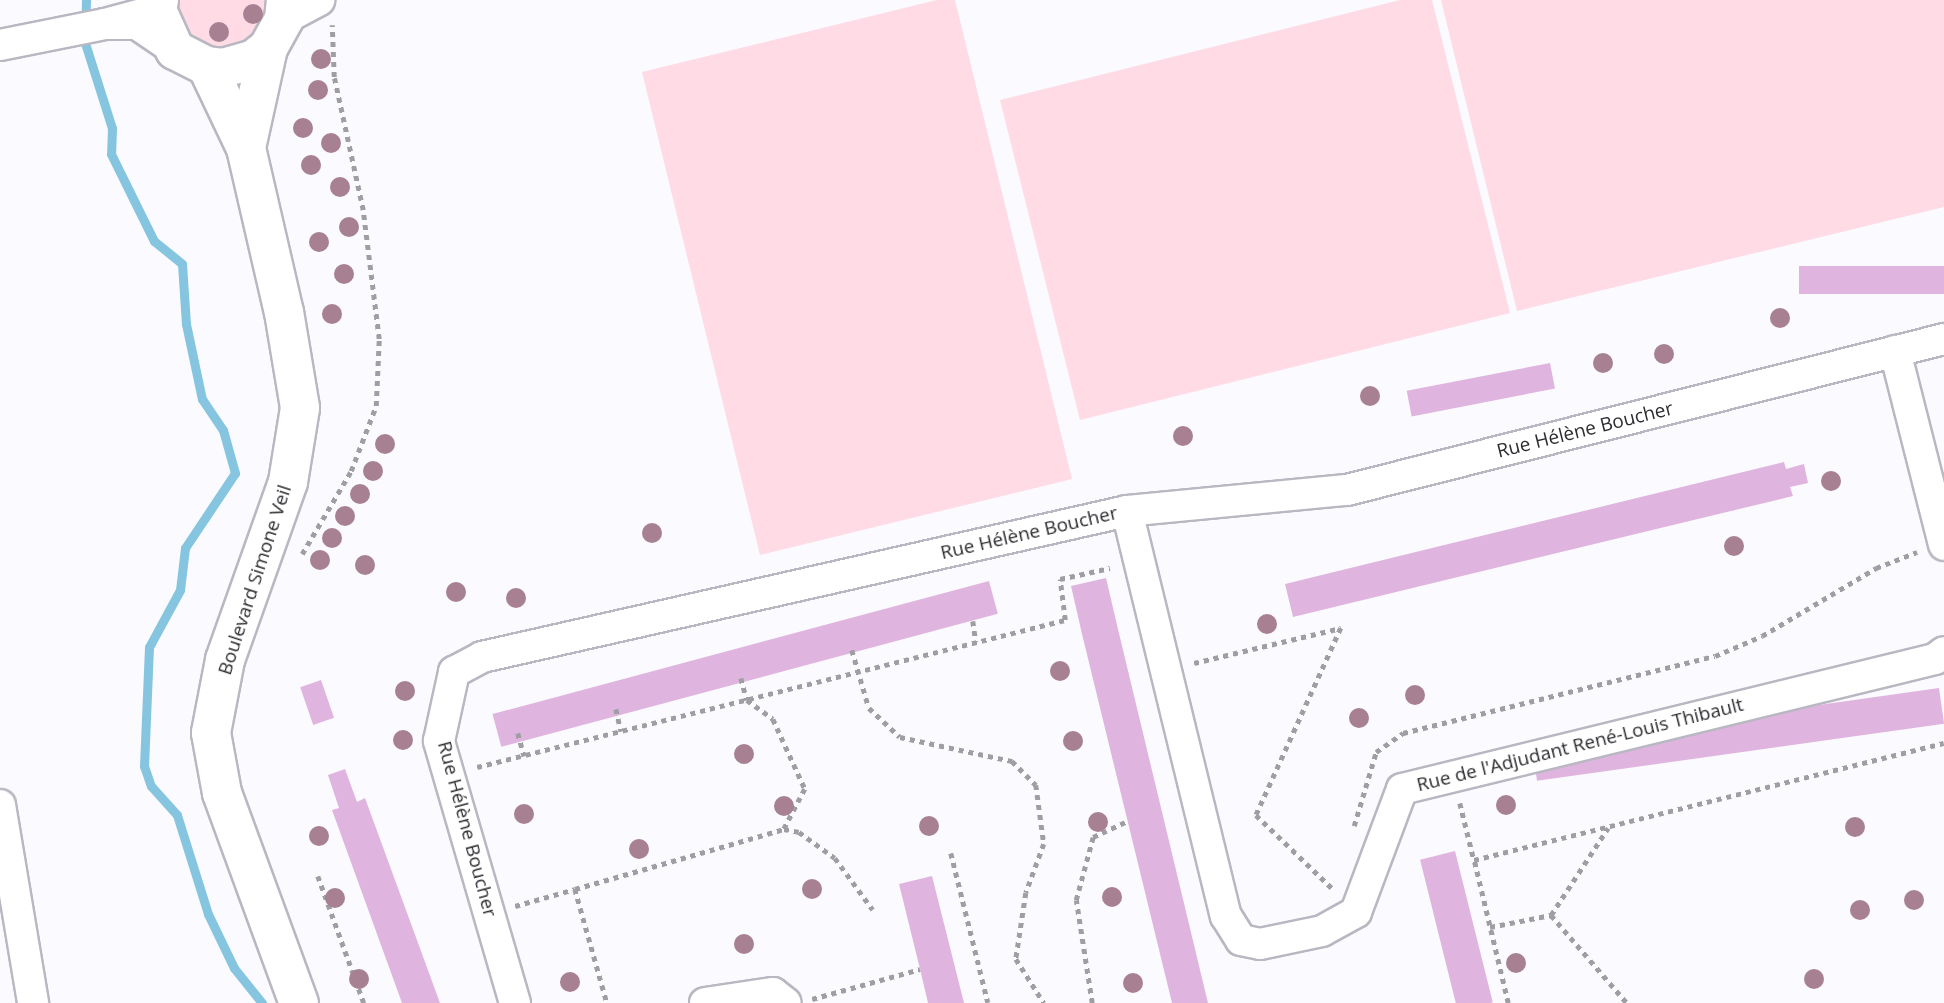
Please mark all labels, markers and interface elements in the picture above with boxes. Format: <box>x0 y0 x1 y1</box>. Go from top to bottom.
street label: Rue Hélène Boucher <box>1494 397 1676 463</box>
street label: Boulevard Simone Veil <box>214 482 296 678</box>
street label: Rue Hélène Boucher <box>938 502 1120 564</box>
street label: Rue de l'Adjudant René-Louis Thibault <box>1414 693 1746 797</box>
street label: Rue Hélène Boucher <box>433 739 501 919</box>

